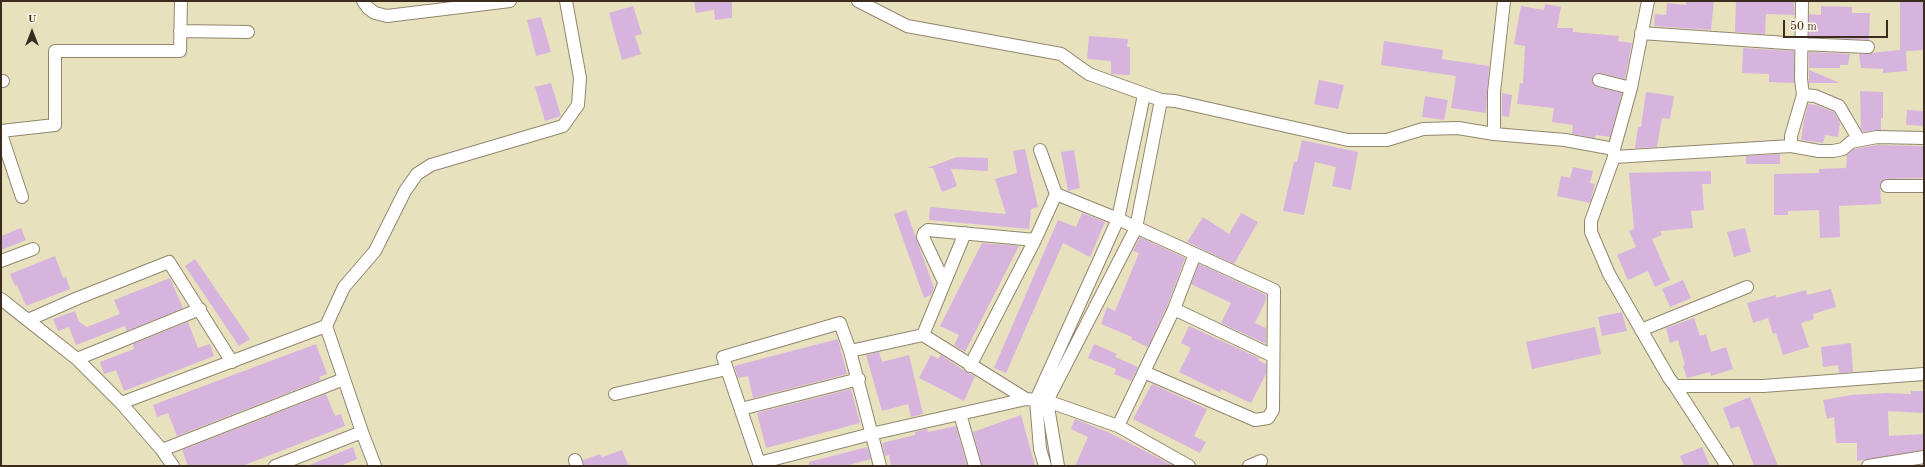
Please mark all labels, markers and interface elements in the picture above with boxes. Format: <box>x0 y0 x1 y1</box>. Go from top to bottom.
north arrow <box>12 12 52 52</box>
scale bar <box>1785 12 1890 38</box>
text: U <box>28 14 36 25</box>
text: 50 m <box>1790 21 1817 33</box>

